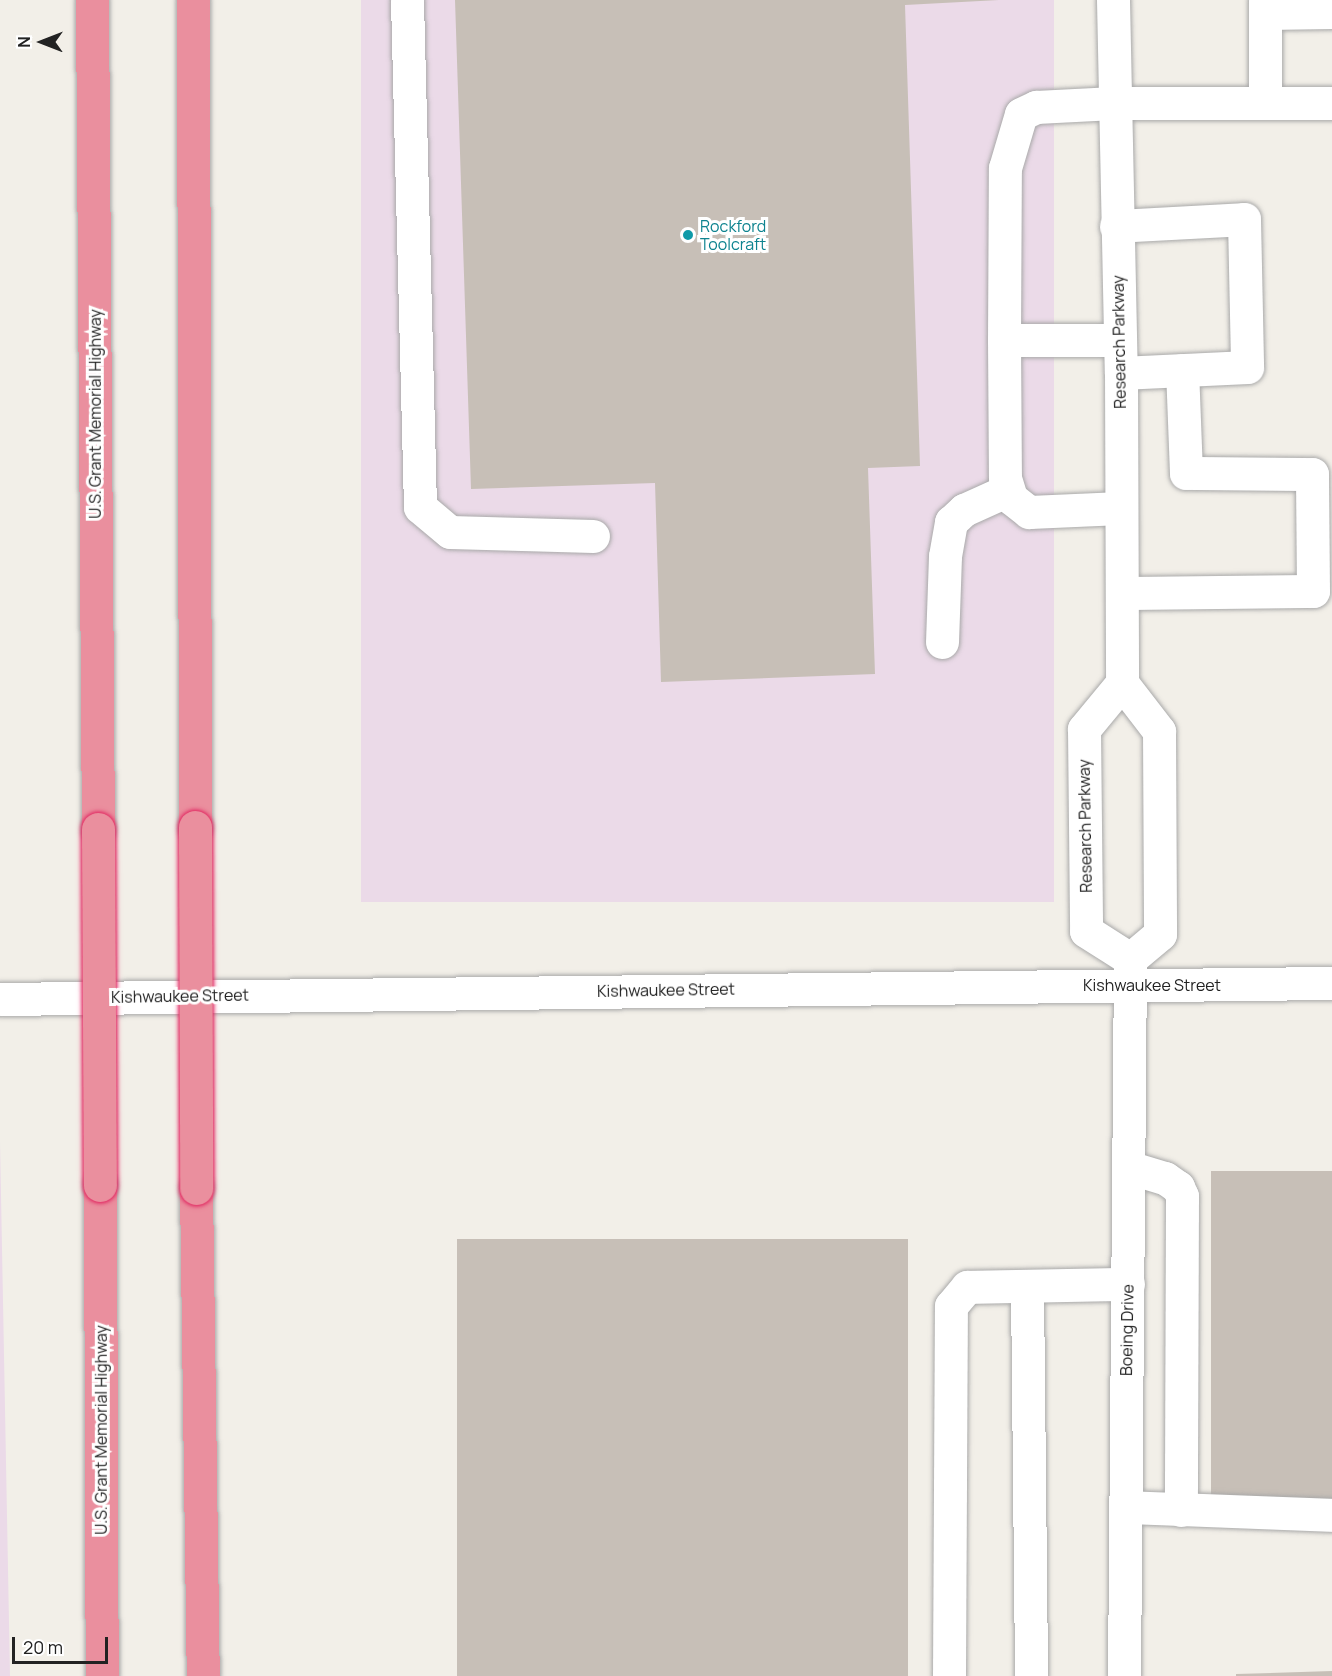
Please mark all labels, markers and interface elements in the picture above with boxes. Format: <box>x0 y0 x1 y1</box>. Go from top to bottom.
north arrow <box>12 12 72 72</box>
text: N <box>13 36 35 48</box>
place label: Rockford Toolcraft <box>700 216 766 254</box>
marker: Rockford Toolcraft <box>681 228 695 242</box>
street label: Research Parkway <box>1108 275 1130 409</box>
street label: U.S. Grant Memorial Highway <box>85 309 105 519</box>
street label: Research Parkway <box>1074 759 1096 893</box>
street label: Kishwaukee Street <box>1083 975 1221 995</box>
street label: Kishwaukee Street <box>597 979 735 1001</box>
street label: Kishwaukee Street <box>111 985 249 1007</box>
street label: Boeing Drive <box>1117 1284 1137 1376</box>
street label: U.S. Grant Memorial Highway <box>91 1325 111 1535</box>
scale bar <box>15 1625 111 1663</box>
text: 20 m <box>23 1635 63 1659</box>

